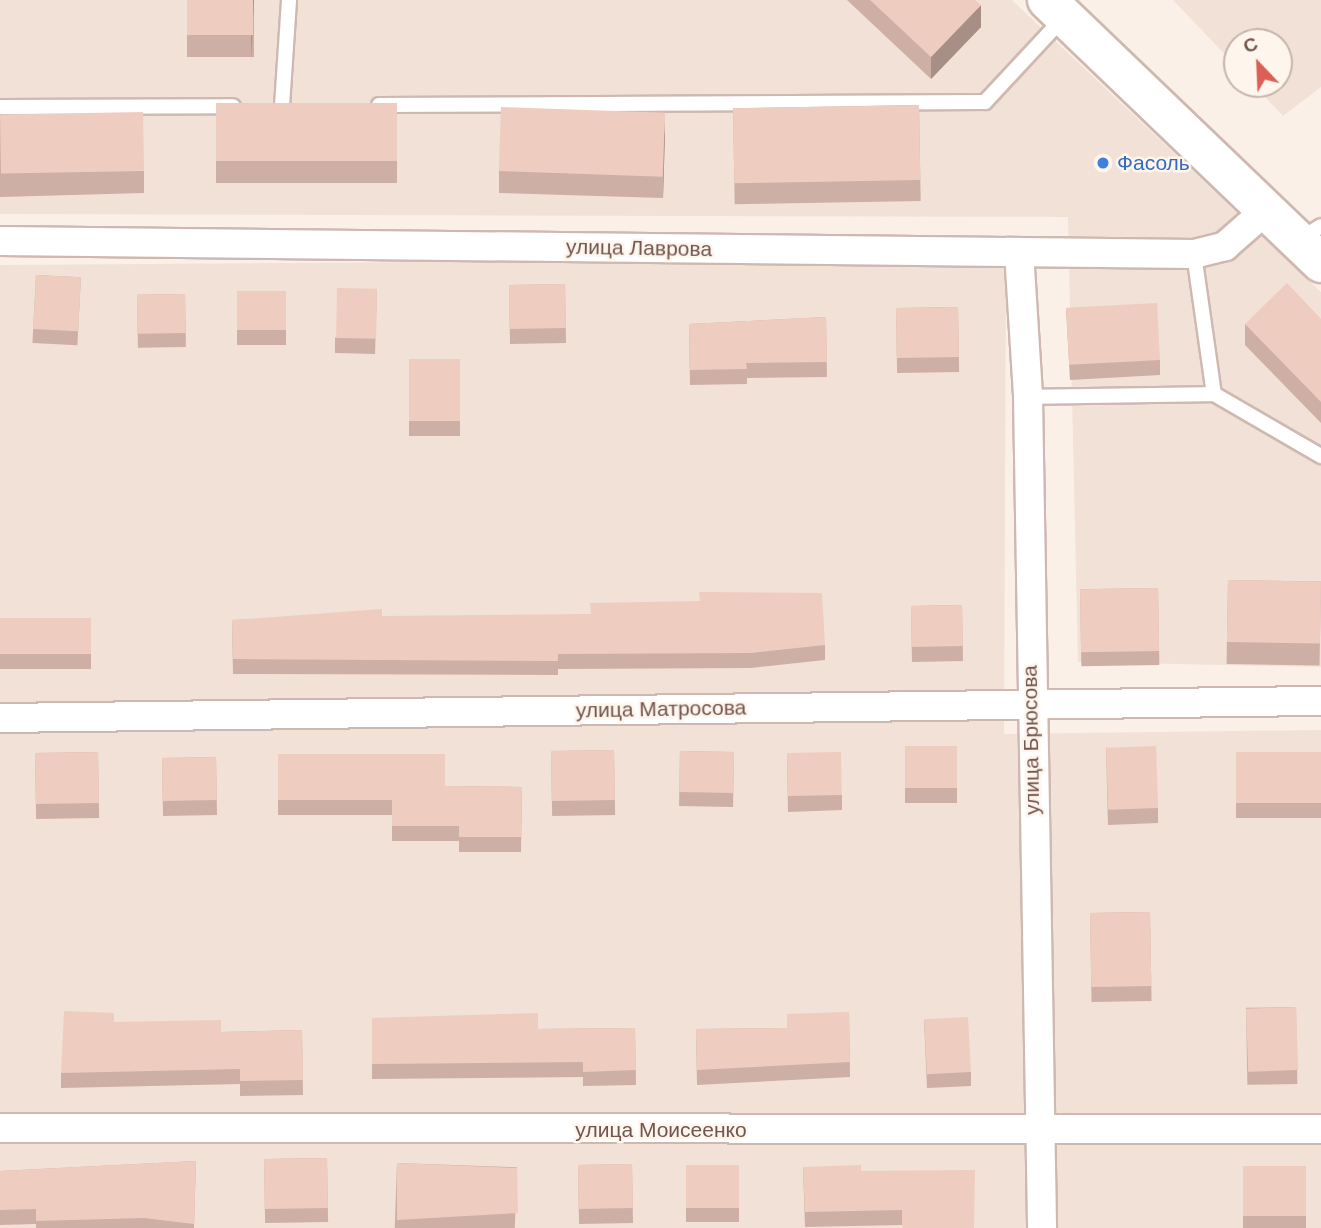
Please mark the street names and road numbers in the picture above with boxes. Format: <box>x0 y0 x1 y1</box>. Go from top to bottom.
street label: улица Лаврова <box>566 234 712 262</box>
street label: улица Брюсова <box>1017 665 1045 815</box>
street label: улица Матросова <box>576 695 746 723</box>
street label: улица Моисеенко <box>575 1117 747 1143</box>

